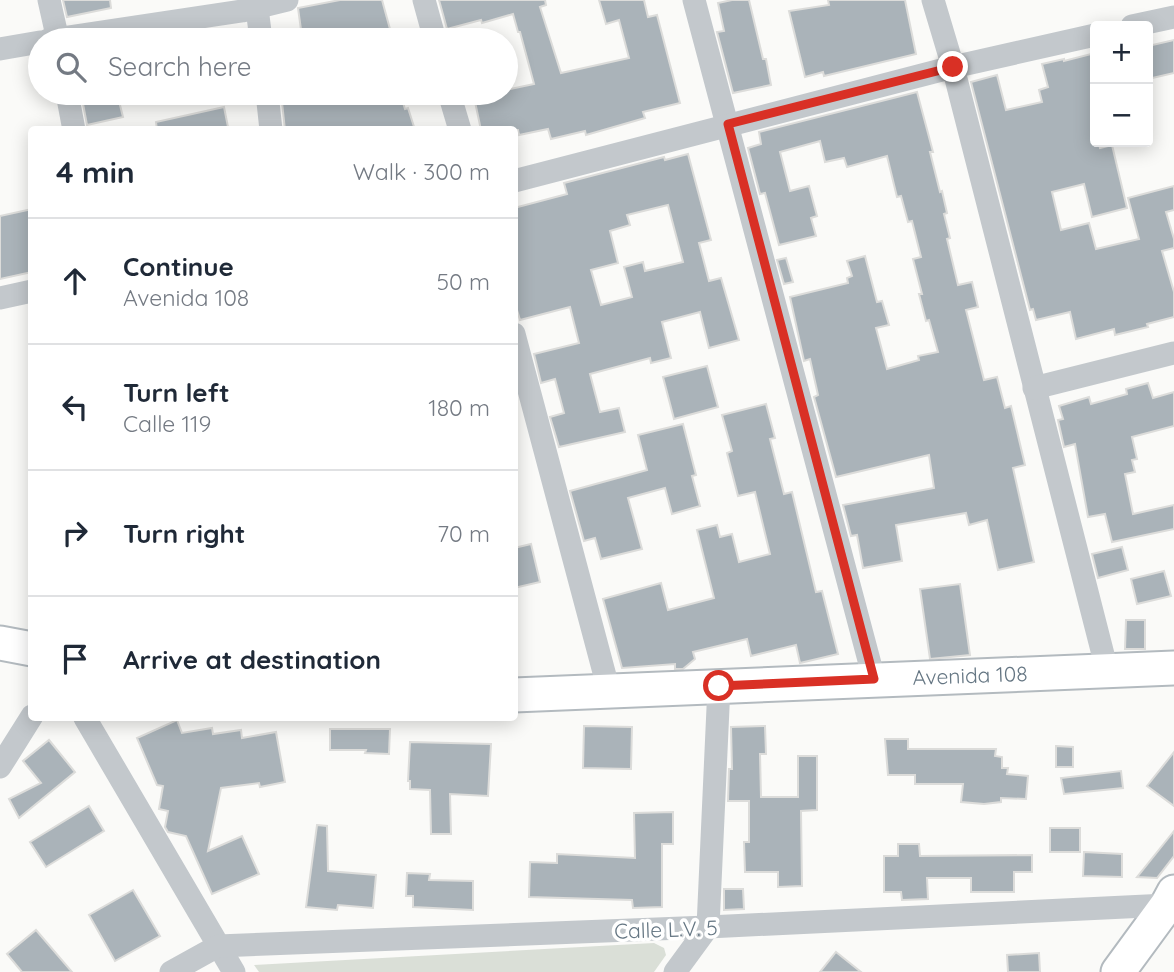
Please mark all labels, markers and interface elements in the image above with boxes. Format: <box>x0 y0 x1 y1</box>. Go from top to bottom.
map controls <box>1090 21 1153 147</box>
button: + <box>1090 21 1153 84</box>
search box <box>28 28 518 105</box>
icon: search <box>52 48 90 86</box>
text: Search here <box>108 50 252 83</box>
route end <box>937 51 968 82</box>
button: − <box>1090 84 1153 147</box>
text: 4 min <box>56 153 135 191</box>
text: Walk · 300 m <box>353 157 490 186</box>
text: Continue <box>123 250 234 283</box>
icon: ahead <box>56 262 94 300</box>
text: 50 m <box>437 267 490 296</box>
text: Avenida 108 <box>123 283 249 312</box>
text: Turn left <box>123 376 230 409</box>
icon: left <box>56 388 94 426</box>
text: 180 m <box>428 393 490 422</box>
text: Calle 119 <box>123 409 211 438</box>
icon: right <box>56 514 94 552</box>
text: Turn right <box>123 517 245 550</box>
text: 70 m <box>437 519 490 548</box>
icon: arrive <box>56 640 94 678</box>
text: Arrive at destination <box>123 643 381 676</box>
street label: Avenida 108 <box>912 660 1028 690</box>
route start <box>703 670 734 701</box>
street label: Calle L.V. 5 <box>614 914 718 944</box>

